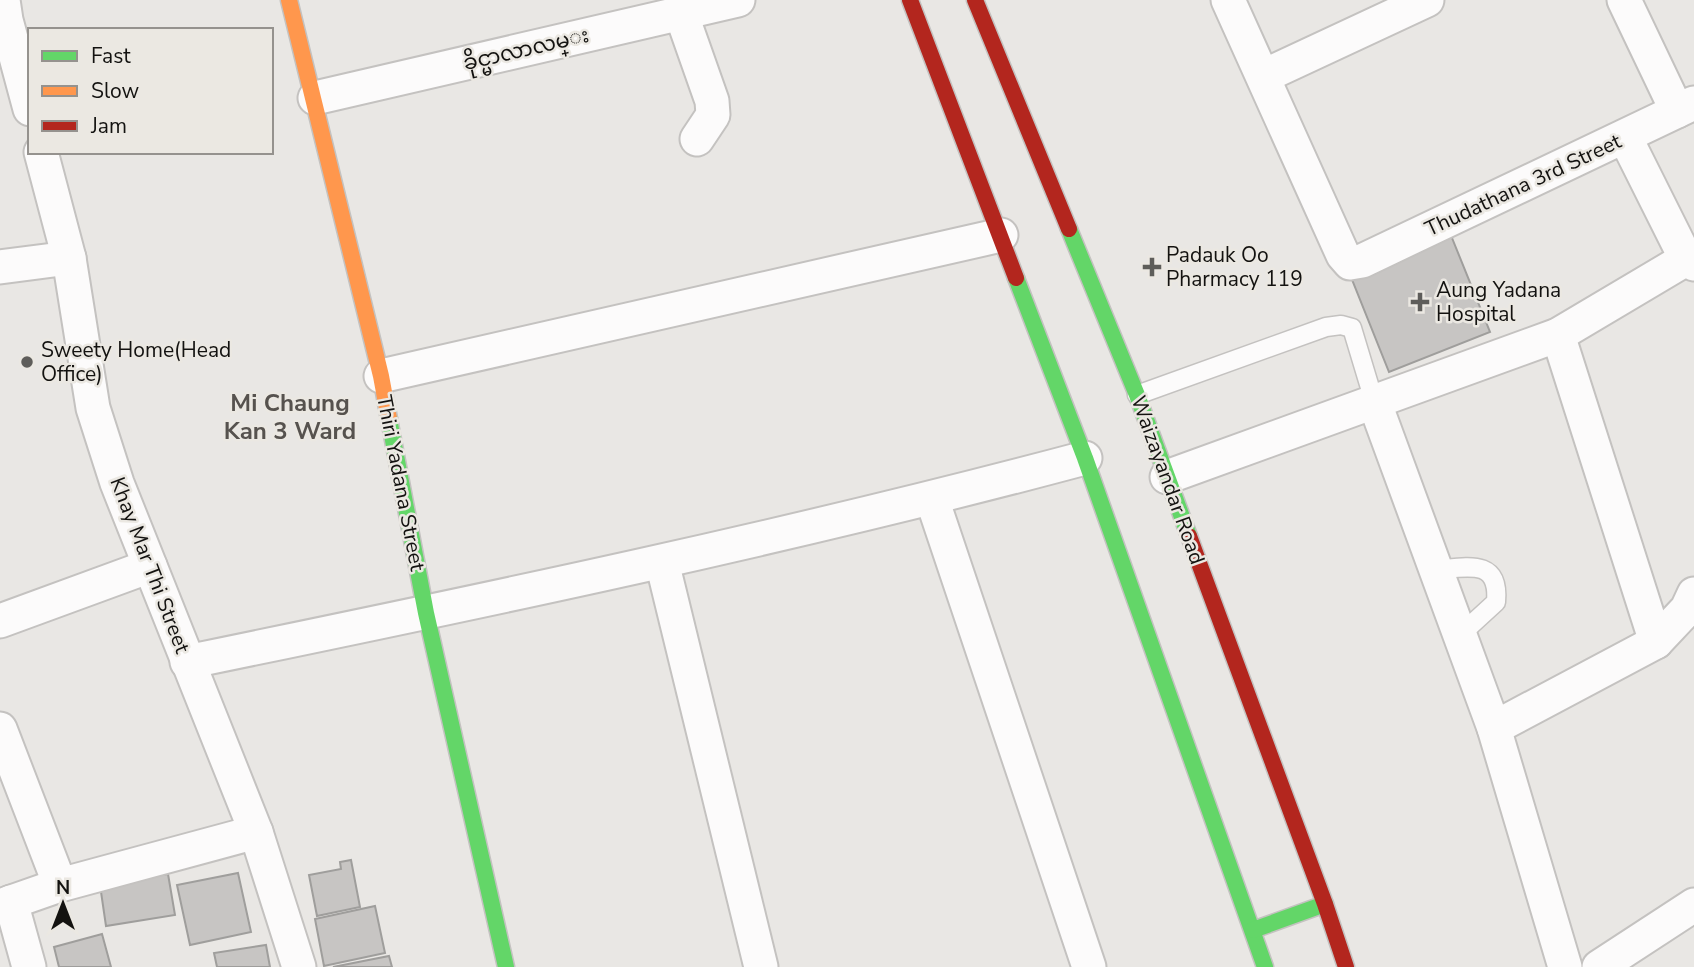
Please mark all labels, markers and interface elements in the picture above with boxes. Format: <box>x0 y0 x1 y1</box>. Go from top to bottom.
street label: ခိုင္မာလာလမ္း <box>460 19 592 80</box>
legend <box>28 28 273 154</box>
text: Fast <box>91 42 131 70</box>
text: Slow <box>91 77 140 105</box>
text: Jam <box>90 112 127 140</box>
street label: Thudathana 3rd Street <box>1420 127 1626 243</box>
place label: Padauk Oo Pharmacy 119 <box>1166 241 1303 293</box>
marker: Padauk Oo Pharmacy 119 <box>1144 259 1160 275</box>
place label: Aung Yadana Hospital <box>1436 276 1561 328</box>
marker: Aung Yadana Hospital <box>1410 292 1430 312</box>
place label: Sweety Home(Head Office) <box>41 336 231 388</box>
marker: Sweety Home(Head Office) <box>19 354 35 370</box>
district label: Mi Chaung Kan 3 Ward <box>224 387 356 447</box>
street label: Waizayandar Road <box>1125 392 1211 568</box>
street label: Thiri Yadana Street <box>370 393 432 574</box>
street label: Khay Mar Thi Street <box>104 473 197 658</box>
north arrow <box>28 869 98 939</box>
text: N <box>56 875 70 901</box>

